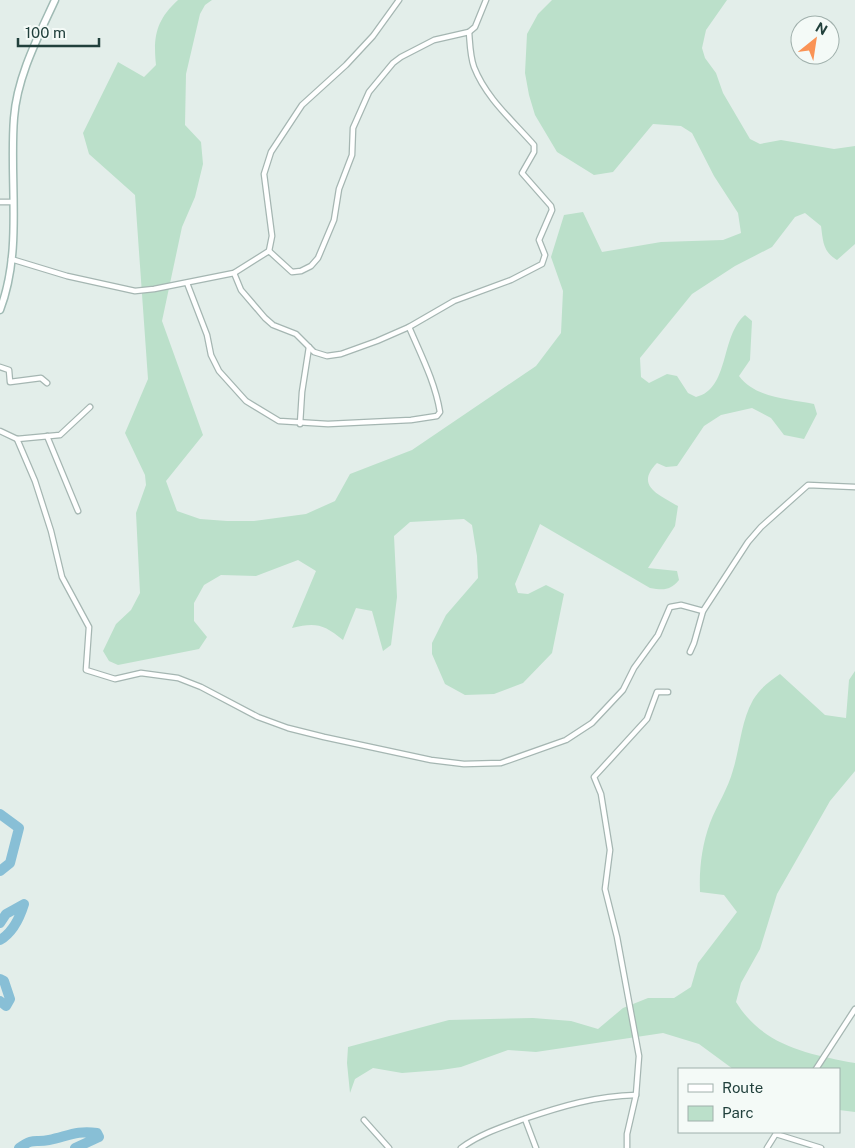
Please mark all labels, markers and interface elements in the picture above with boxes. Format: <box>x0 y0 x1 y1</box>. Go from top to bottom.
scale bar <box>18 15 99 47</box>
north arrow <box>790 15 840 65</box>
text: N <box>813 19 830 38</box>
text: 100 m <box>25 24 66 41</box>
legend <box>678 1068 840 1133</box>
text: Route <box>722 1079 763 1096</box>
text: Parc <box>722 1104 754 1121</box>

